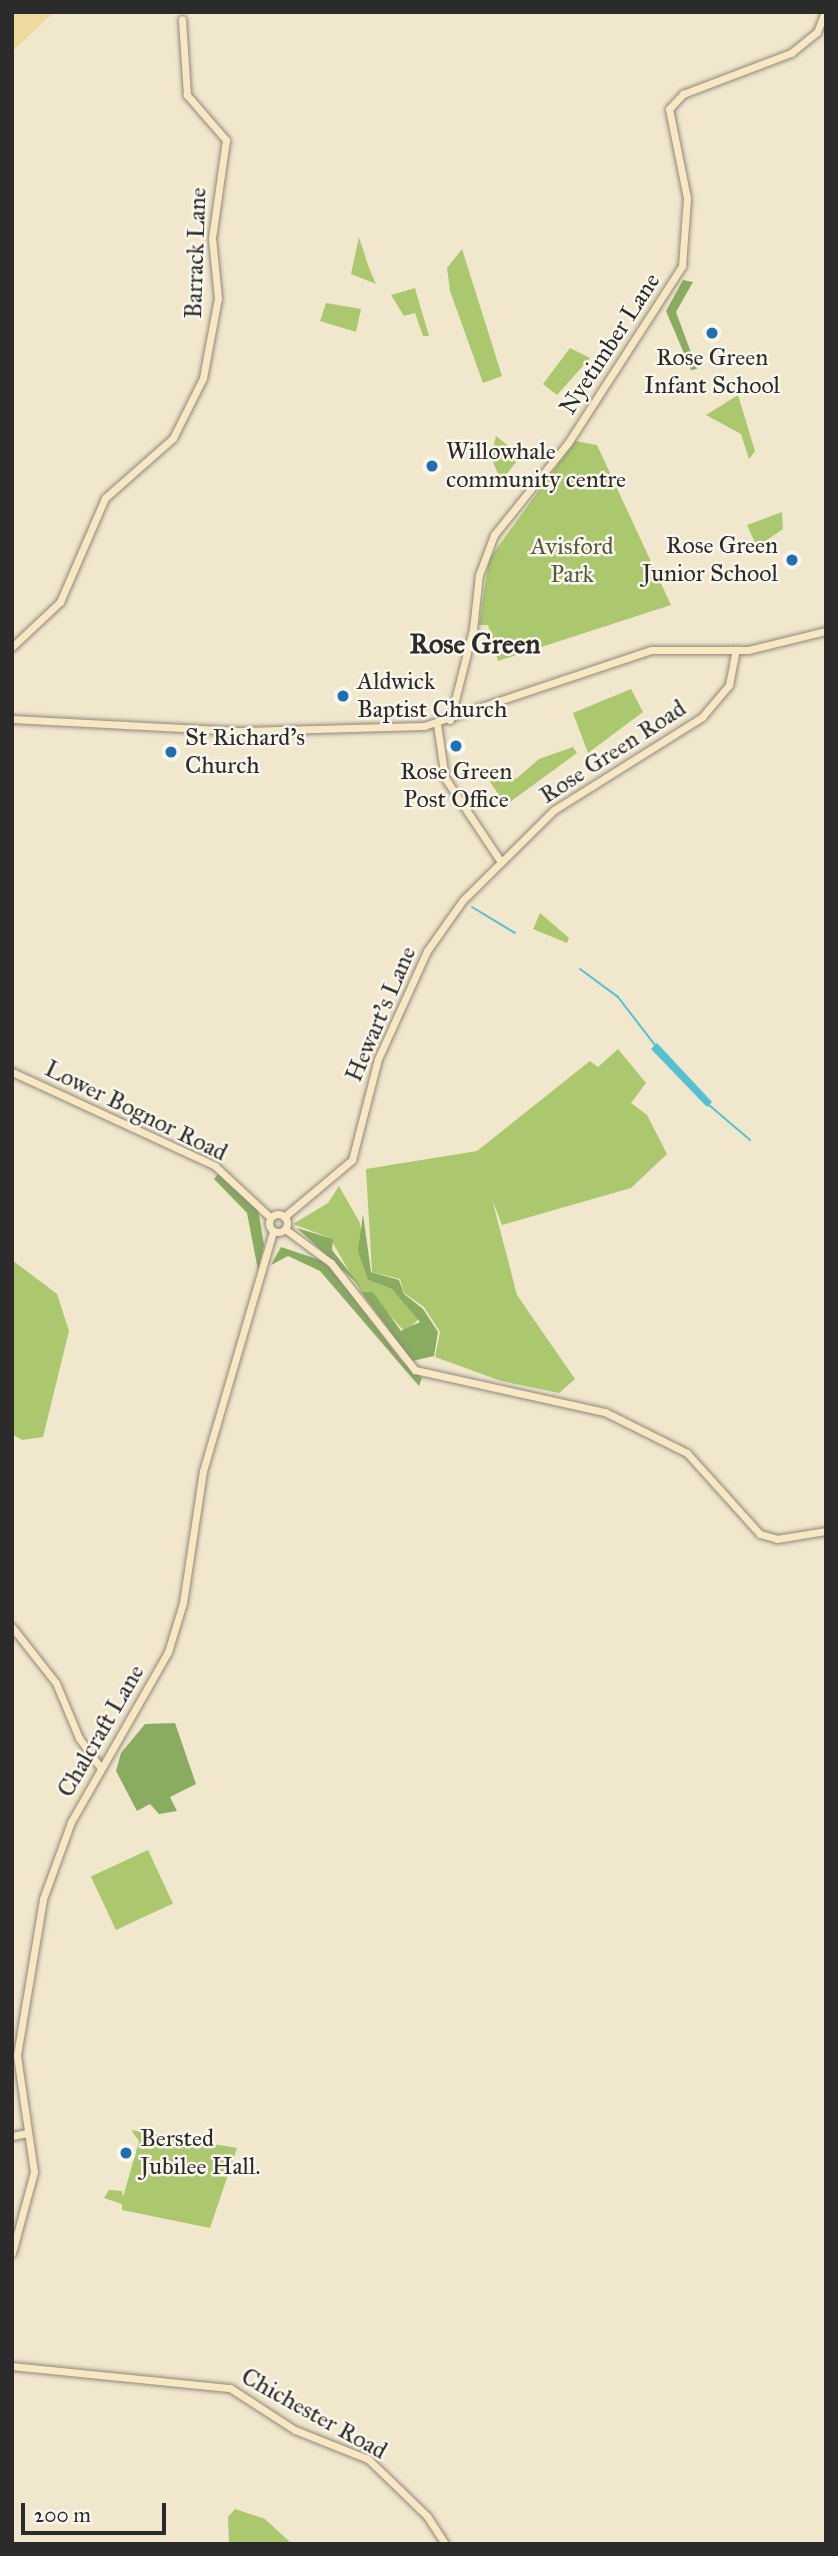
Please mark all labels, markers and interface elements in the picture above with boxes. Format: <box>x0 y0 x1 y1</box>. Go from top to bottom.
street label: Barrack Lane <box>179 187 213 319</box>
street label: Nyetimber Lane <box>554 268 666 420</box>
marker: Rose Green Infant School <box>704 325 720 341</box>
place label: Rose Green Infant School <box>644 344 780 400</box>
place label: Willowhale community centre <box>446 438 626 494</box>
marker: Willowhale community centre <box>424 458 440 474</box>
place label: Rose Green Junior School <box>642 532 778 588</box>
park label: Avisford Park <box>530 533 614 589</box>
marker: Rose Green Junior School <box>784 552 800 568</box>
district label: Rose Green <box>410 627 540 661</box>
place label: Aldwick Baptist Church <box>357 668 507 724</box>
marker: Aldwick Baptist Church <box>335 688 351 704</box>
street label: Rose Green Road <box>534 694 692 810</box>
place label: St Richard’s Church <box>185 724 305 780</box>
marker: Rose Green Post Office <box>448 738 464 754</box>
marker: St Richard’s Church <box>163 744 179 760</box>
place label: Rose Green Post Office <box>400 758 512 814</box>
street label: Hewart's Lane <box>340 942 422 1086</box>
street label: Lower Bognor Road <box>40 1054 232 1168</box>
street label: Chalcraft Lane <box>51 1660 151 1802</box>
place label: Bersted Jubilee Hall. <box>140 2125 261 2181</box>
marker: Bersted Jubilee Hall. <box>118 2145 134 2161</box>
street label: Chichester Road <box>236 2362 392 2466</box>
scale bar <box>24 2490 170 2534</box>
text: 200 m <box>34 2502 91 2528</box>

